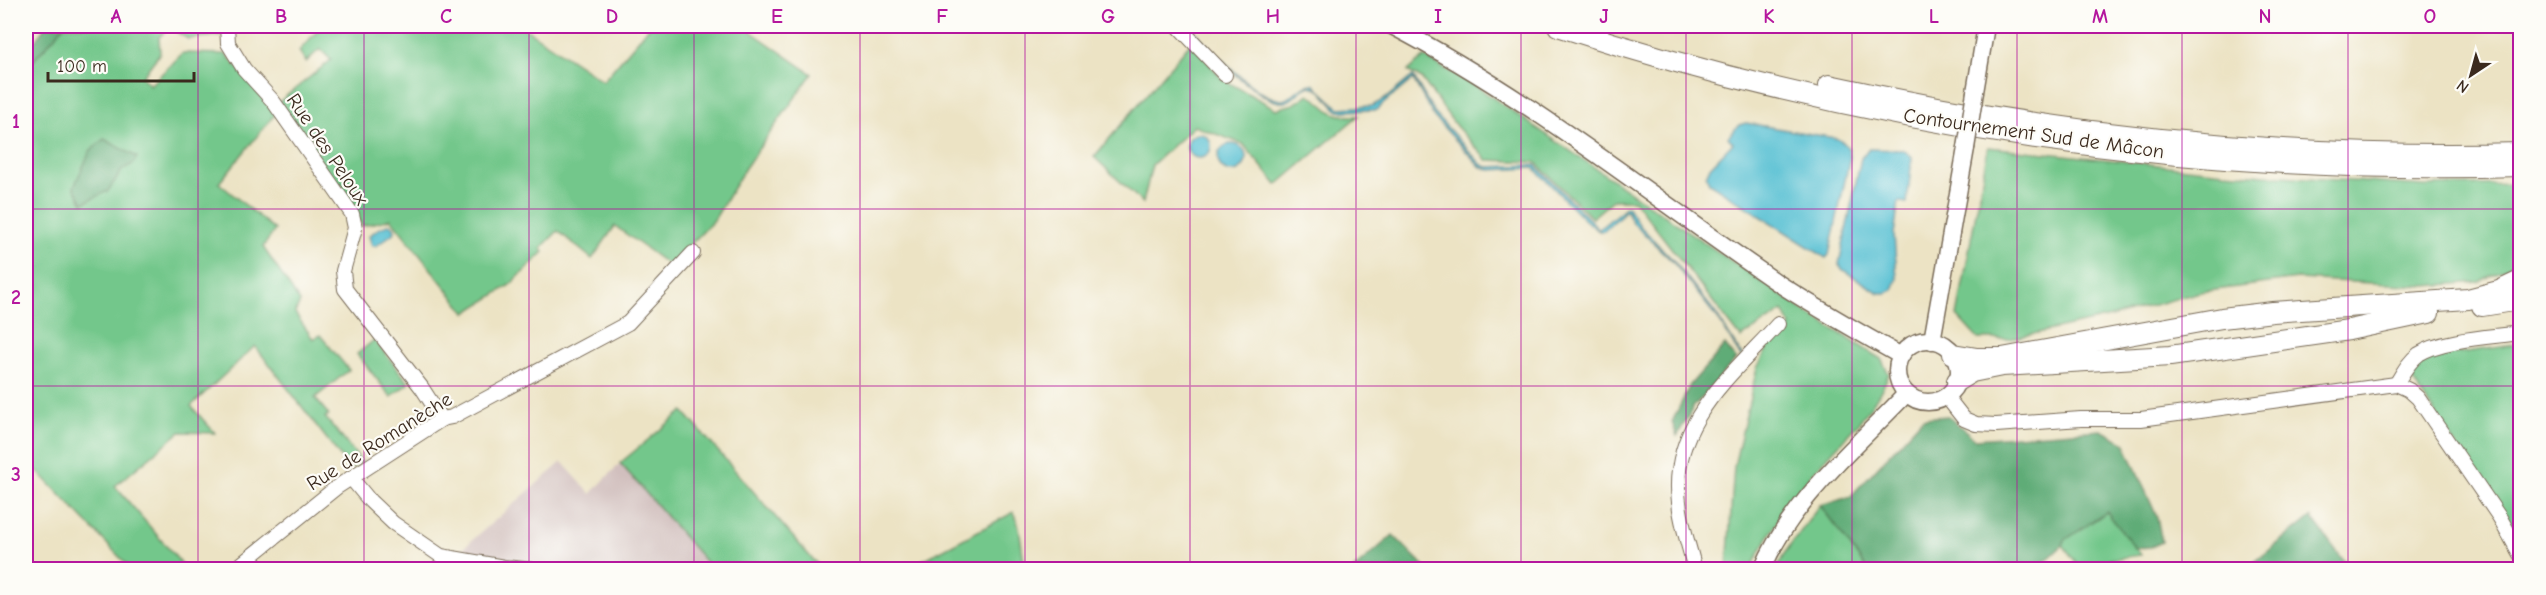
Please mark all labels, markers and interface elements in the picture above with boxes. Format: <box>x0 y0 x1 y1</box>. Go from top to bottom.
text: A <box>110 5 122 28</box>
text: B <box>275 5 287 28</box>
text: C <box>440 5 452 28</box>
text: D <box>606 5 618 28</box>
text: E <box>771 5 783 28</box>
text: F <box>936 5 948 28</box>
text: G <box>1101 5 1115 28</box>
text: H <box>1266 5 1280 28</box>
text: I <box>1434 5 1442 28</box>
text: J <box>1599 5 1609 28</box>
text: K <box>1763 5 1775 28</box>
text: L <box>1929 5 1939 28</box>
text: M <box>2092 5 2108 28</box>
text: N <box>2258 5 2272 28</box>
text: O <box>2424 5 2436 28</box>
scale bar <box>48 45 194 83</box>
north arrow <box>2441 45 2501 105</box>
text: 100 m <box>57 56 107 77</box>
text: N <box>2453 76 2472 97</box>
street label: Rue des Peloux <box>282 89 374 210</box>
street label: Contournement Sud de Mâcon <box>1902 104 2166 163</box>
text: 1 <box>12 110 20 133</box>
text: 2 <box>11 286 21 309</box>
street label: Rue de Romanèche <box>302 387 456 495</box>
text: 3 <box>11 463 21 486</box>

